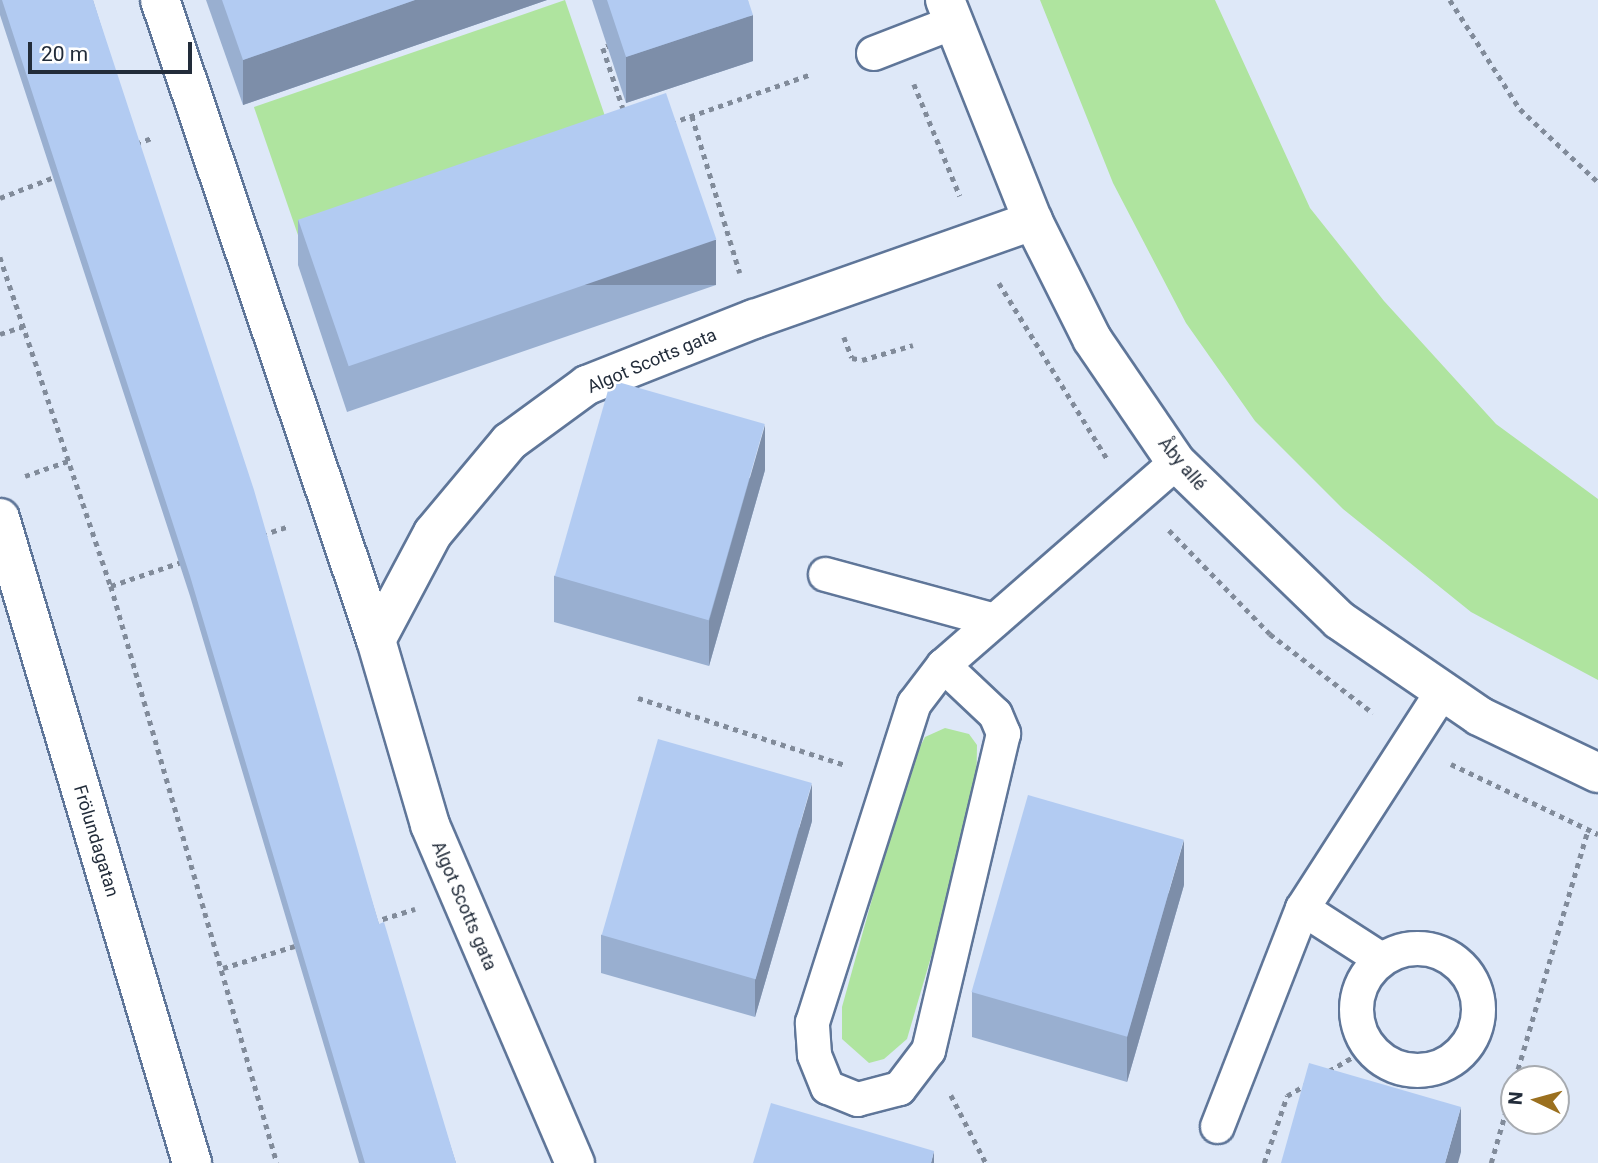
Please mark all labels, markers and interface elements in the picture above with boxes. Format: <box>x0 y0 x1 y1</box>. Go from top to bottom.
scale bar <box>32 28 196 72</box>
text: 20 m <box>41 42 88 66</box>
street label: Algot Scotts gata <box>584 324 720 398</box>
street label: Åby allé <box>1154 433 1210 495</box>
street label: Frölundagatan <box>69 783 123 899</box>
street label: Algot Scotts gata <box>427 838 501 974</box>
north arrow <box>1500 1065 1570 1135</box>
text: N <box>1504 1091 1528 1106</box>

